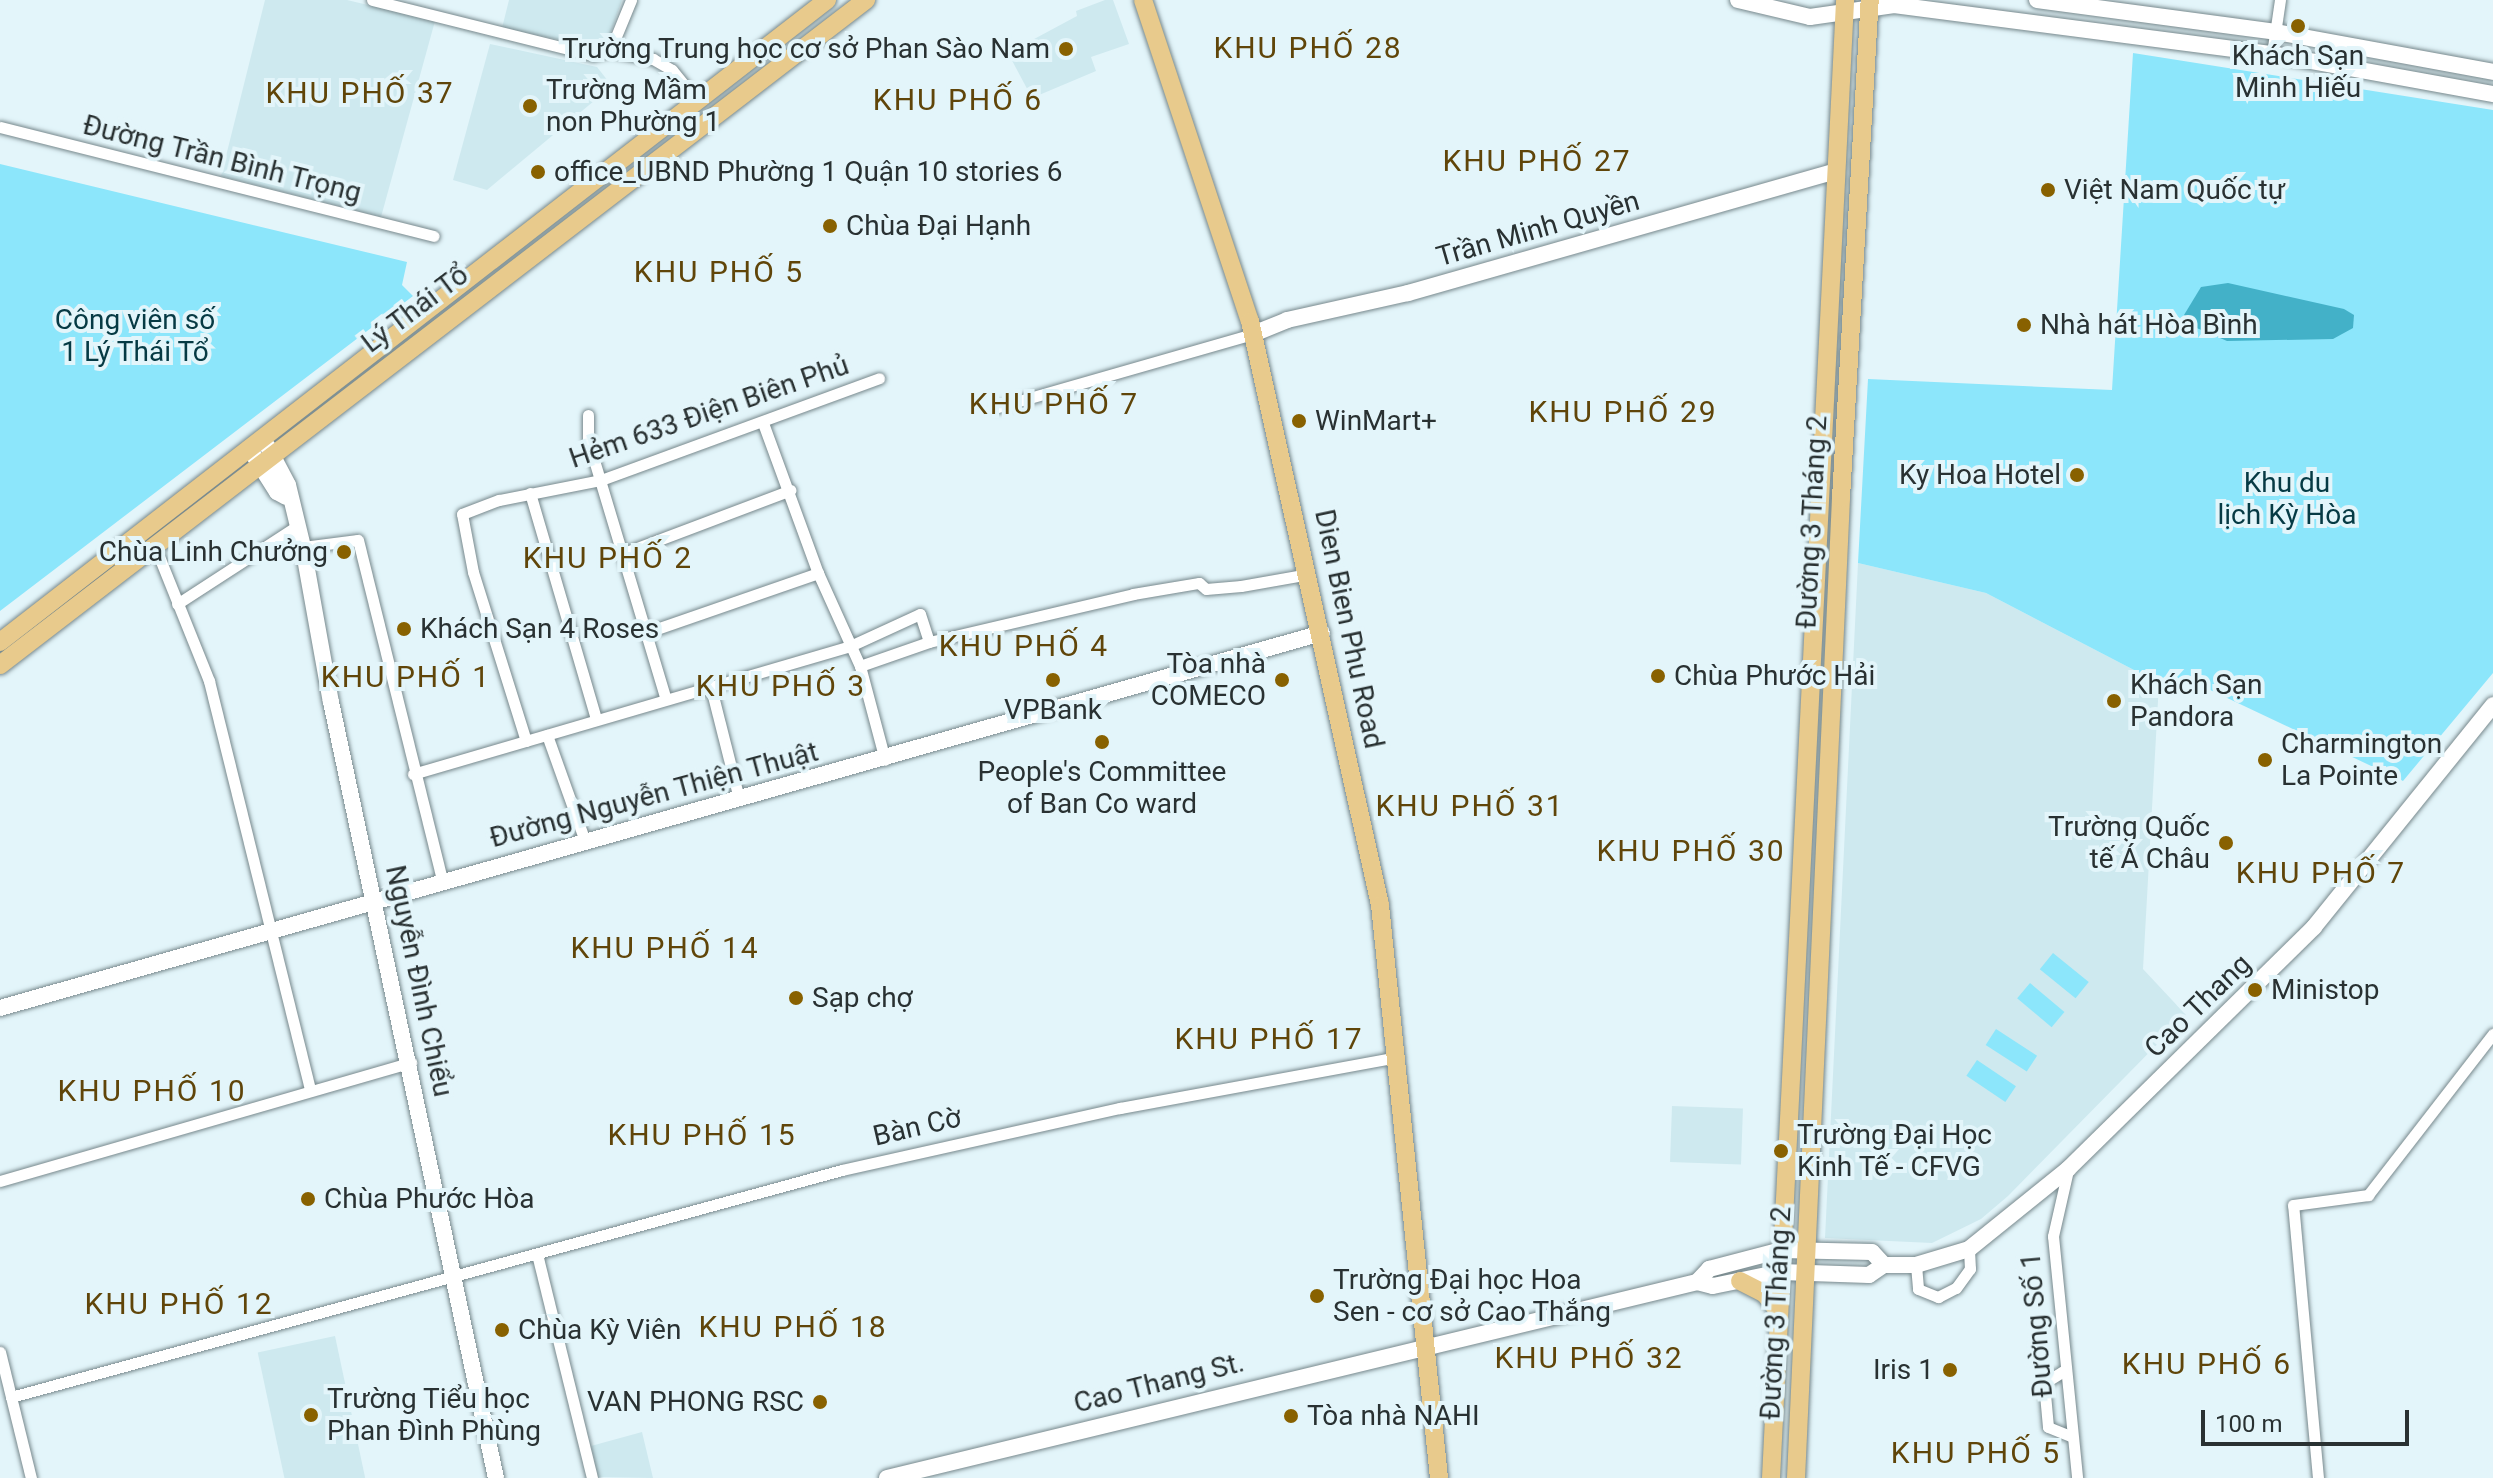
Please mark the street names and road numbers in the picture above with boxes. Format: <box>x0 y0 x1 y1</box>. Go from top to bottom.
street label: Đường Trần Bình Trọng <box>79 108 365 210</box>
street label: Trần Minh Quyền <box>1433 184 1643 274</box>
street label: Lý Thái Tổ <box>355 258 475 360</box>
street label: Hẻm 633 Ðiện Biên Phủ <box>565 348 853 476</box>
street label: Đường 3 Tháng 2 <box>1790 414 1834 630</box>
street label: Dien Bien Phu Road <box>1307 506 1391 752</box>
street label: Đường Nguyễn Thiện Thuật <box>486 735 822 855</box>
street label: Nguyễn Đình Chiểu <box>378 862 460 1100</box>
street label: Cao Thang <box>2138 947 2258 1065</box>
street label: Bàn Cờ <box>870 1101 964 1153</box>
street label: Đường 3 Tháng 2 <box>1754 1205 1798 1421</box>
street label: Đường Số 1 <box>2014 1251 2060 1399</box>
street label: Cao Thang St. <box>1070 1346 1248 1420</box>

